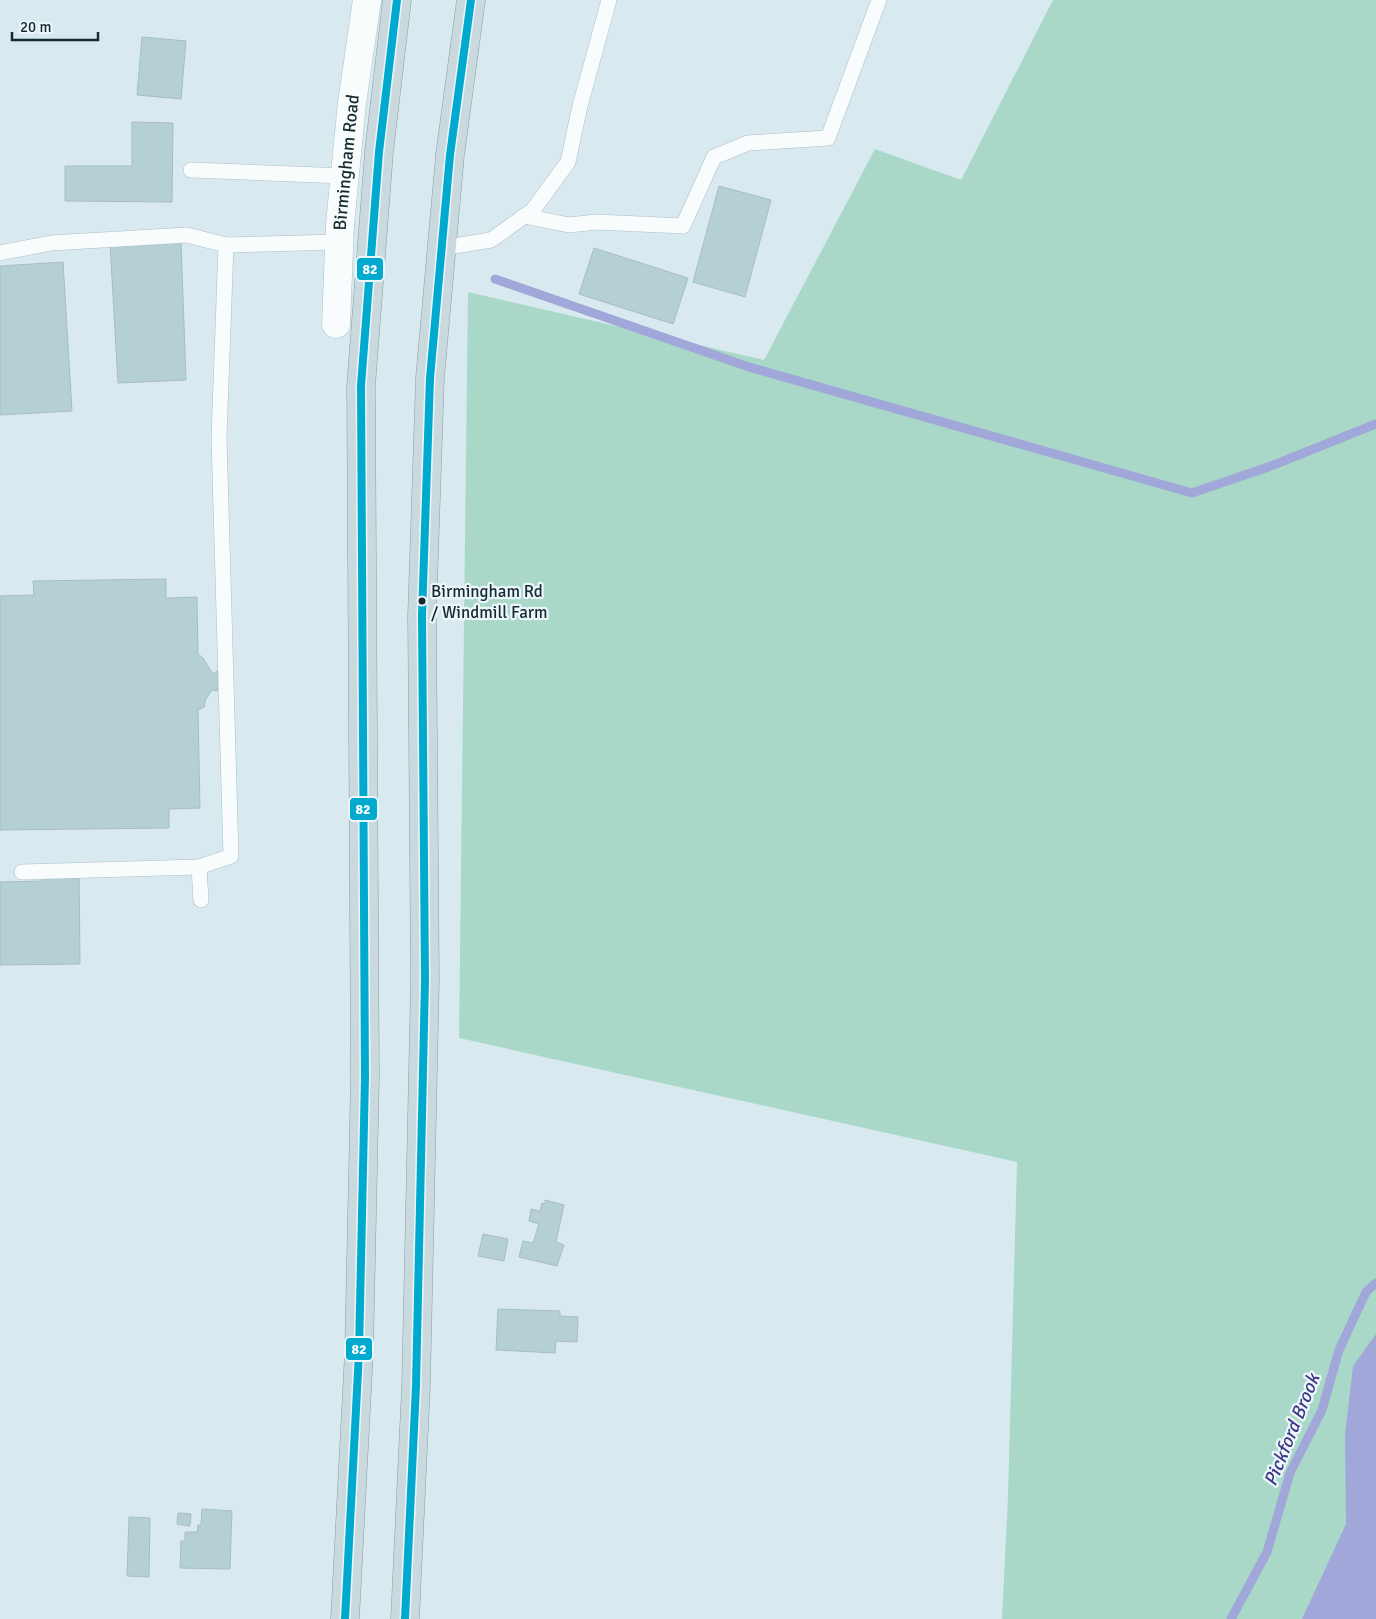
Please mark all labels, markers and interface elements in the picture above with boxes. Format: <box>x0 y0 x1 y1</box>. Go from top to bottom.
scale bar <box>12 10 99 42</box>
text: 20 m <box>20 18 51 36</box>
street label: Birmingham Road <box>329 93 364 231</box>
line badge: 82 <box>356 257 384 281</box>
text: 82 <box>362 261 378 278</box>
place label: Birmingham Rd / Windmill Farm <box>431 581 548 623</box>
marker: Birmingham Rd / Windmill Farm <box>417 596 427 606</box>
line badge: 82 <box>349 797 378 821</box>
text: 82 <box>355 801 371 818</box>
line badge: 82 <box>345 1337 373 1361</box>
text: 82 <box>351 1341 367 1358</box>
water label: Pickford Brook <box>1259 1369 1326 1490</box>

